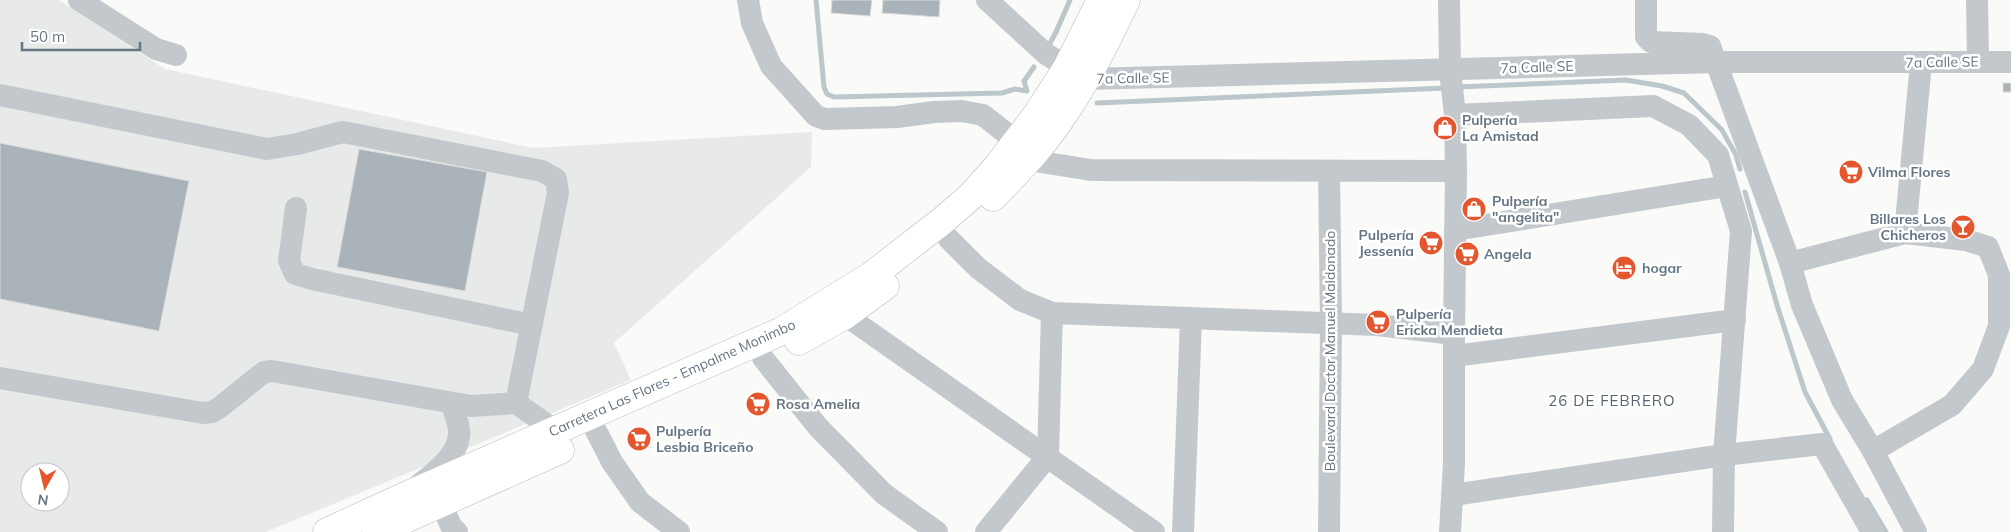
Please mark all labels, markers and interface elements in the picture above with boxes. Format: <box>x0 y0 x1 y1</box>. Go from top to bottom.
scale bar <box>22 20 140 52</box>
text: 50 m <box>30 27 65 46</box>
street label: 7a Calle SE <box>1905 52 1979 72</box>
street label: 7a Calle SE <box>1500 57 1574 77</box>
street label: 7a Calle SE <box>1096 68 1170 88</box>
place label: Pulpería La Amistad <box>1462 111 1539 145</box>
shop icon: Pulpería La Amistad <box>1432 115 1458 141</box>
supermarket icon: Vilma Flores <box>1838 159 1864 185</box>
place label: Vilma Flores <box>1867 163 1951 181</box>
place label: Pulpería "angelita" <box>1492 192 1559 226</box>
shop icon: Pulpería "angelita" <box>1461 196 1487 222</box>
place label: Billares Los Chicheros <box>1870 210 1946 244</box>
bar icon: Billares Los Chicheros <box>1950 214 1976 240</box>
place label: Pulpería Jessenía <box>1359 226 1414 260</box>
supermarket icon: Pulpería Jessenía <box>1418 230 1444 256</box>
street label: Boulevard Doctor Manuel Maldonado <box>1321 231 1339 471</box>
supermarket icon: Angela <box>1454 241 1480 267</box>
place label: Angela <box>1484 245 1532 263</box>
hotel icon: hogar <box>1611 255 1637 281</box>
place label: hogar <box>1642 259 1682 277</box>
place label: Pulpería Ericka Mendieta <box>1396 305 1503 339</box>
supermarket icon: Pulpería Ericka Mendieta <box>1365 309 1391 335</box>
street label: Carretera Las Flores - Empalme Monimbo <box>546 315 798 441</box>
supermarket icon: Rosa Amelia <box>745 391 771 417</box>
district label: 26 DE FEBRERO <box>1548 391 1676 410</box>
place label: Rosa Amelia <box>776 395 860 413</box>
place label: Pulpería Lesbia Briceño <box>656 422 753 456</box>
supermarket icon: Pulpería Lesbia Briceño <box>626 426 652 452</box>
north arrow <box>20 462 70 512</box>
text: N <box>37 490 50 510</box>

